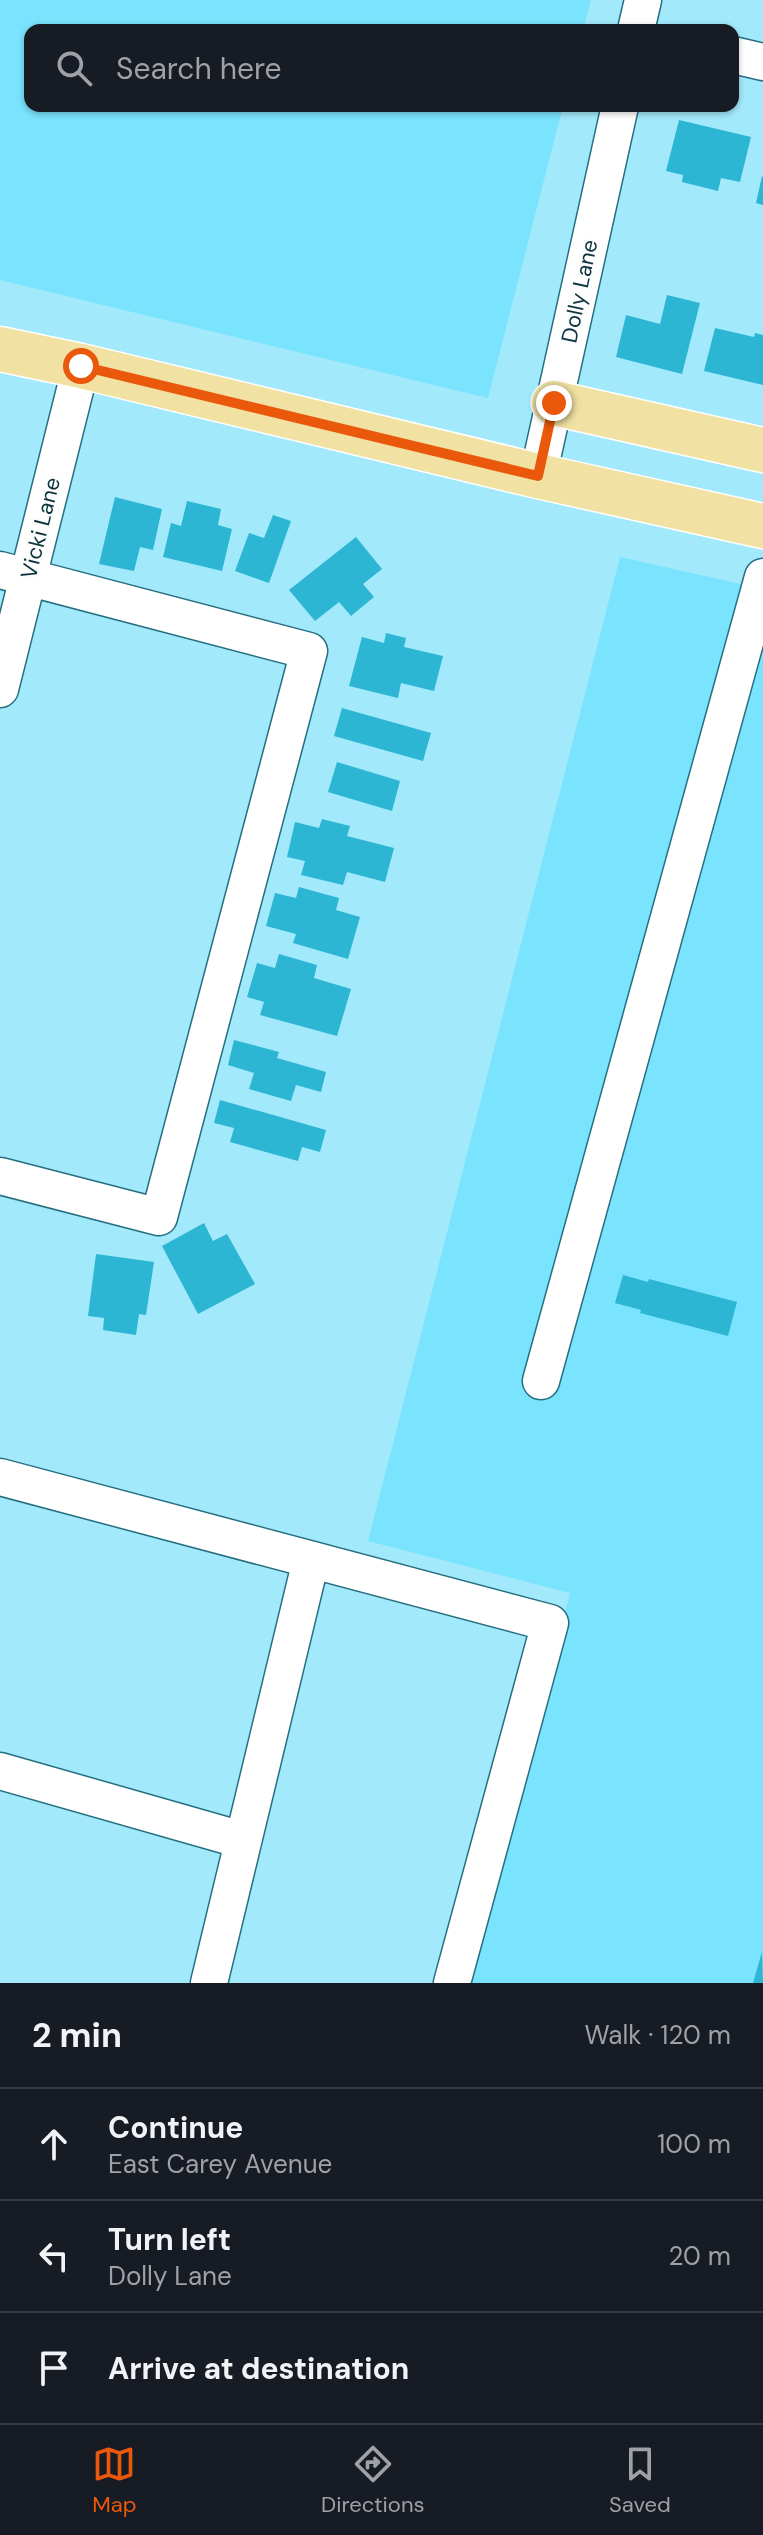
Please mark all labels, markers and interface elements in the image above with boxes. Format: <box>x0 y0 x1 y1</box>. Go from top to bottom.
search box <box>24 24 739 112</box>
icon: search <box>52 46 96 90</box>
text: Search here <box>116 49 282 88</box>
street label: Dolly Lane <box>554 237 605 345</box>
route start <box>63 348 99 384</box>
route end <box>536 385 572 421</box>
street label: Vicki Lane <box>14 474 67 582</box>
text: 2 min <box>32 2013 122 2058</box>
text: Walk · 120 m <box>584 2018 731 2052</box>
text: Continue <box>108 2108 243 2147</box>
icon: ahead <box>32 2122 76 2166</box>
text: 100 m <box>657 2127 731 2161</box>
text: East Carey Avenue <box>108 2147 332 2181</box>
text: Turn left <box>108 2220 231 2259</box>
icon: left <box>32 2234 76 2278</box>
text: 20 m <box>668 2239 731 2273</box>
text: Dolly Lane <box>108 2259 232 2293</box>
icon: arrive <box>32 2346 76 2390</box>
text: Arrive at destination <box>108 2349 409 2388</box>
tab: Map <box>92 2442 137 2519</box>
tab: Directions <box>321 2442 425 2519</box>
tab: Saved <box>609 2442 671 2519</box>

